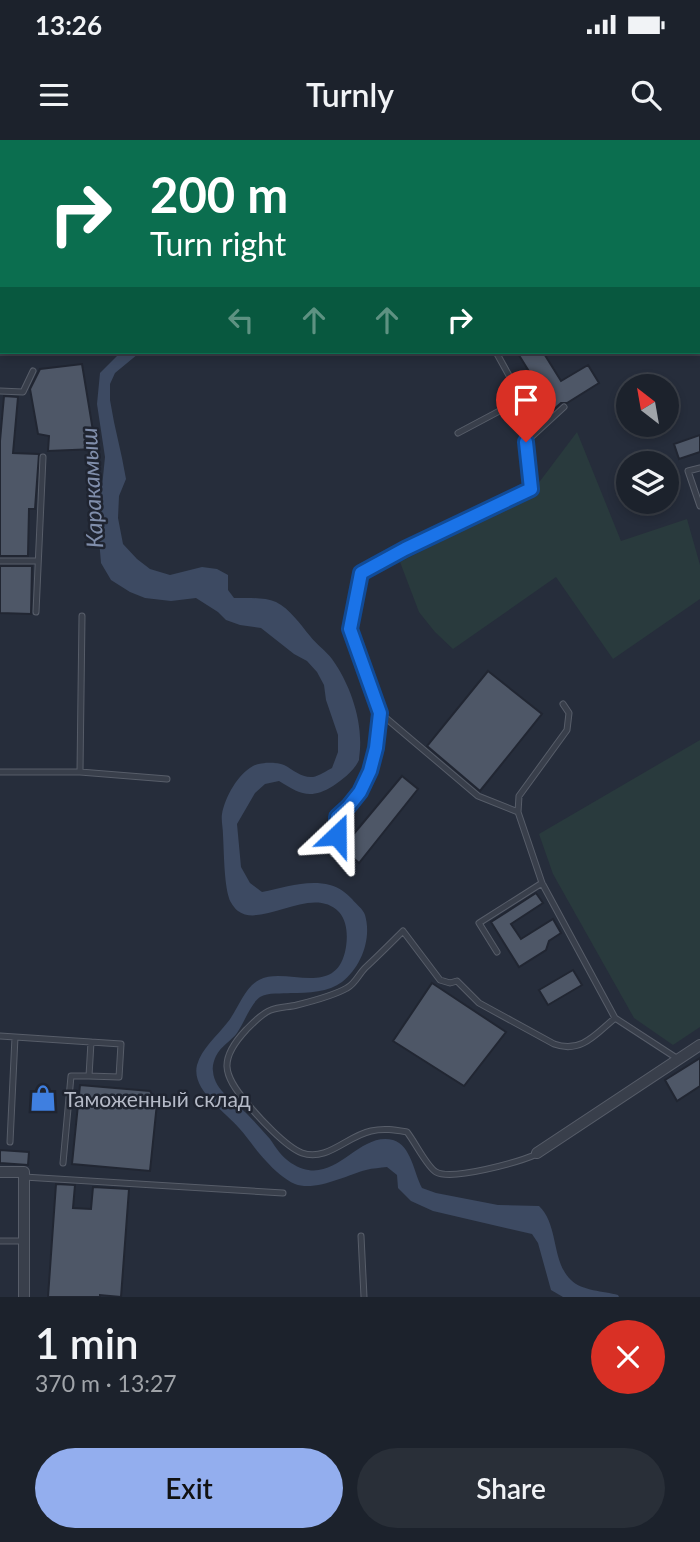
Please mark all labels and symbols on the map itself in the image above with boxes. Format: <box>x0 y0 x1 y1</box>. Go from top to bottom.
pin <box>496 370 556 442</box>
north arrow <box>616 374 679 438</box>
water label: Каракамыш <box>74 427 108 549</box>
position arrow <box>300 798 374 872</box>
shop icon: Таможенный склад <box>28 1083 58 1113</box>
place label: Таможенный склад <box>64 1086 251 1111</box>

